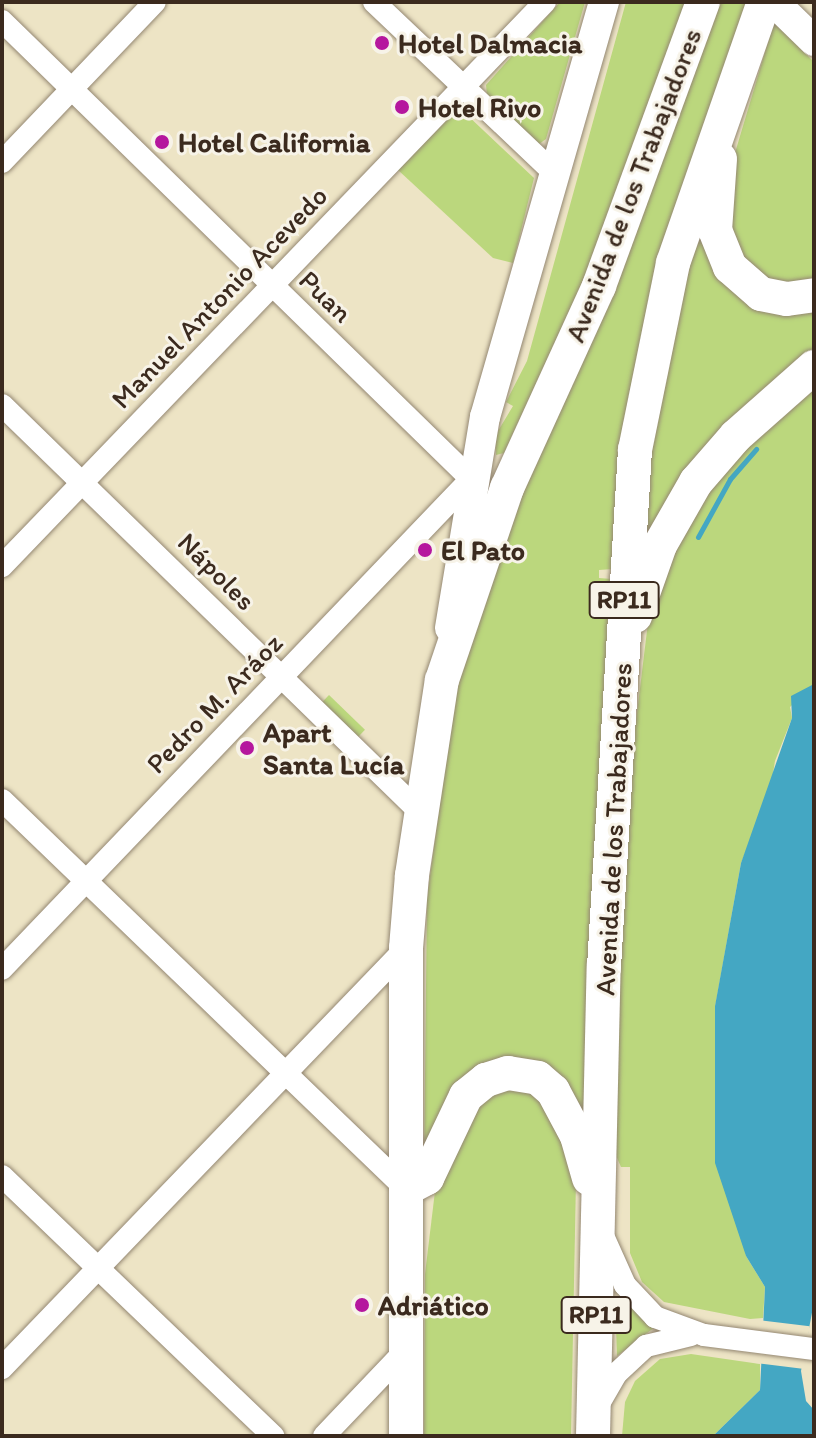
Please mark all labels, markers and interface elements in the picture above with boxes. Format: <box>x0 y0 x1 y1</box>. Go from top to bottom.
street label: Avenida de los Trabajadores <box>558 23 708 347</box>
place label: Hotel Dalmacia <box>398 26 582 60</box>
marker: Hotel Dalmacia <box>373 34 391 52</box>
place label: Hotel Rivo <box>418 90 541 124</box>
marker: Hotel Rivo <box>393 98 411 116</box>
place label: Hotel California <box>178 125 370 159</box>
marker: Hotel California <box>153 133 171 151</box>
street label: Manuel Antonio Acevedo <box>104 178 334 416</box>
street label: Puan <box>292 263 360 329</box>
street label: Nápoles <box>171 525 263 617</box>
place label: El Pato <box>441 533 525 567</box>
marker: El Pato <box>416 541 434 559</box>
road number: RP11 <box>588 578 660 622</box>
street label: Pedro M. Aráoz <box>139 626 289 780</box>
street label: Avenida de los Trabajadores <box>587 662 639 996</box>
place label: Apart Santa Lucía <box>263 715 403 781</box>
marker: Apart Santa Lucía <box>238 739 256 757</box>
place label: Adriático <box>378 1288 489 1322</box>
road number: RP11 <box>560 1293 632 1337</box>
marker: Adriático <box>353 1296 371 1314</box>

